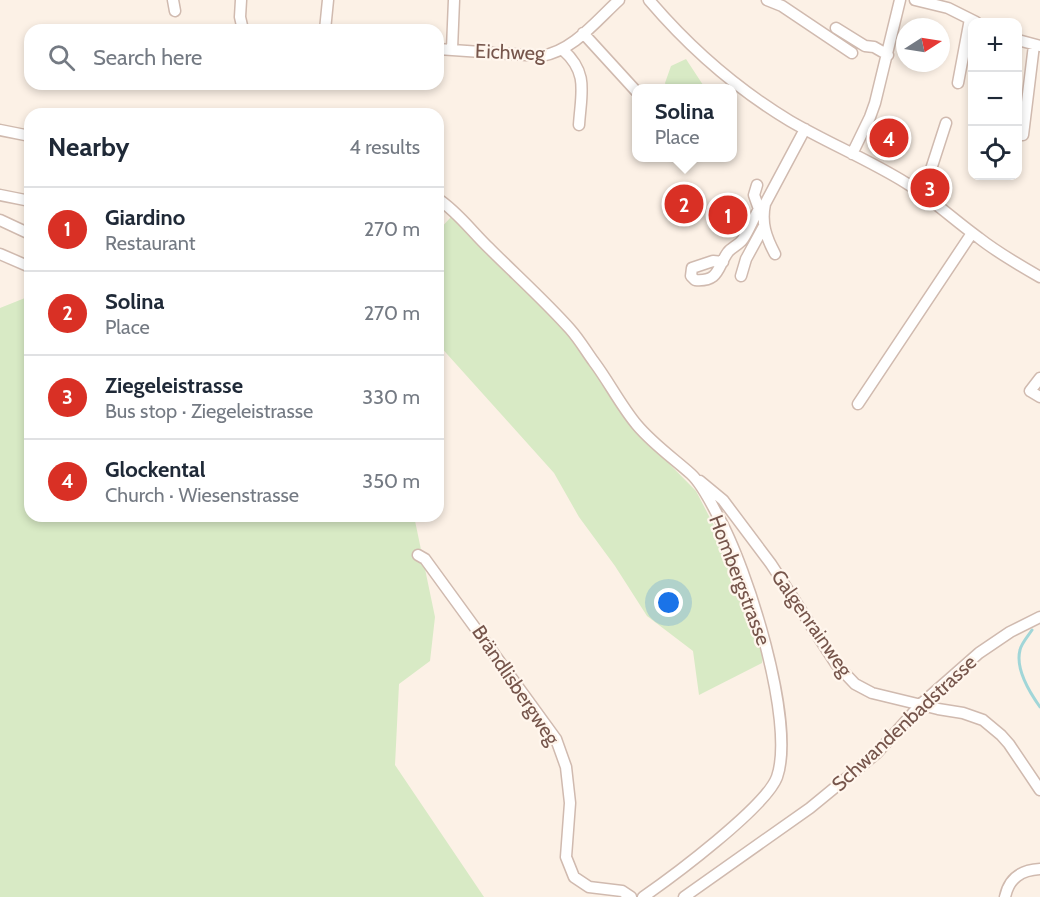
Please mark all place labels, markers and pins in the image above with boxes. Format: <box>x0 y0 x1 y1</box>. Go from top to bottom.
pin: 4 <box>870 116 908 160</box>
pin: 3 <box>910 166 950 210</box>
pin: 2 <box>664 182 704 226</box>
pin: 1 <box>708 192 748 238</box>

